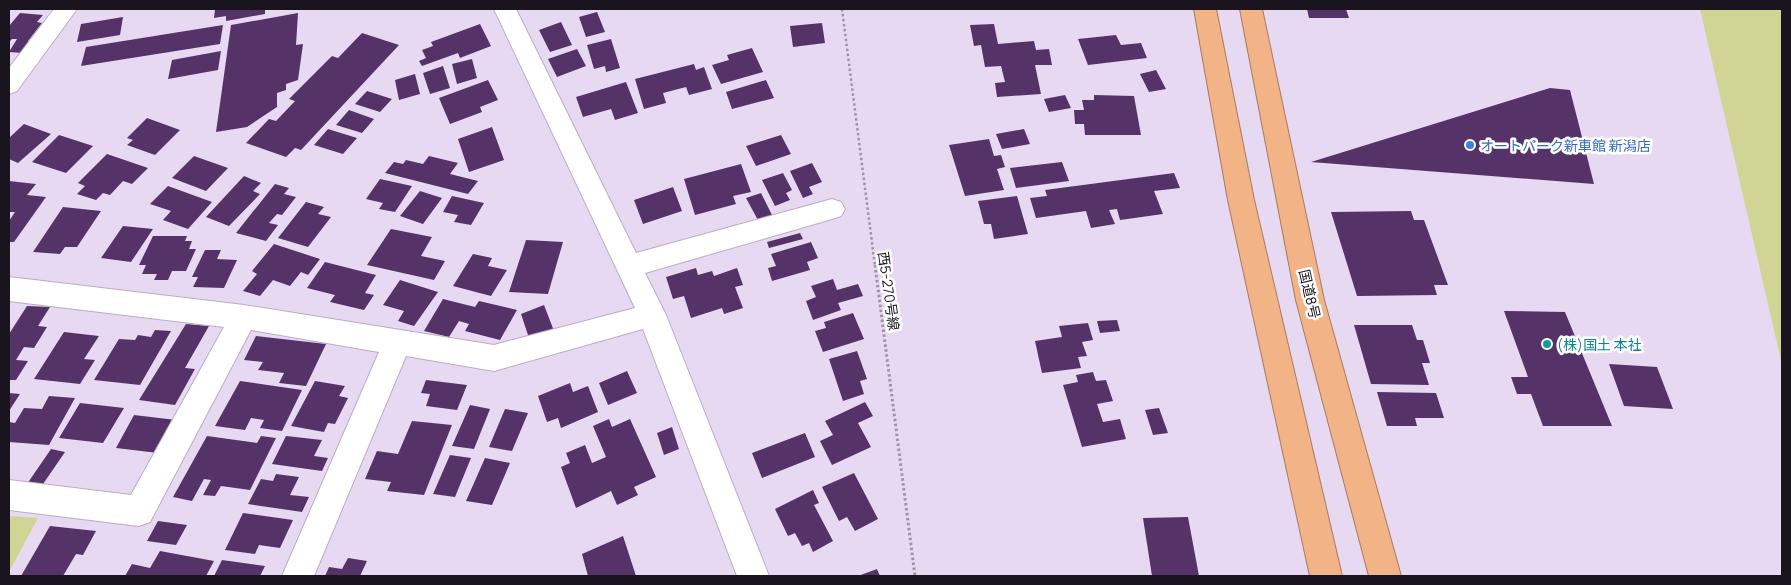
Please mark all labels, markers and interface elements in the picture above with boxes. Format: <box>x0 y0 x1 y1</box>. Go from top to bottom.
place label: オートパーク新車館 新潟店 <box>1480 136 1651 155</box>
marker: オートパーク新車館 新潟店 <box>1464 139 1476 151</box>
street label: 西5-270号線 <box>874 250 904 332</box>
street label: 国道8号 <box>1295 267 1325 321</box>
place label: (株)国土 本社 <box>1557 335 1642 354</box>
marker: (株)国土 本社 <box>1541 338 1553 350</box>

